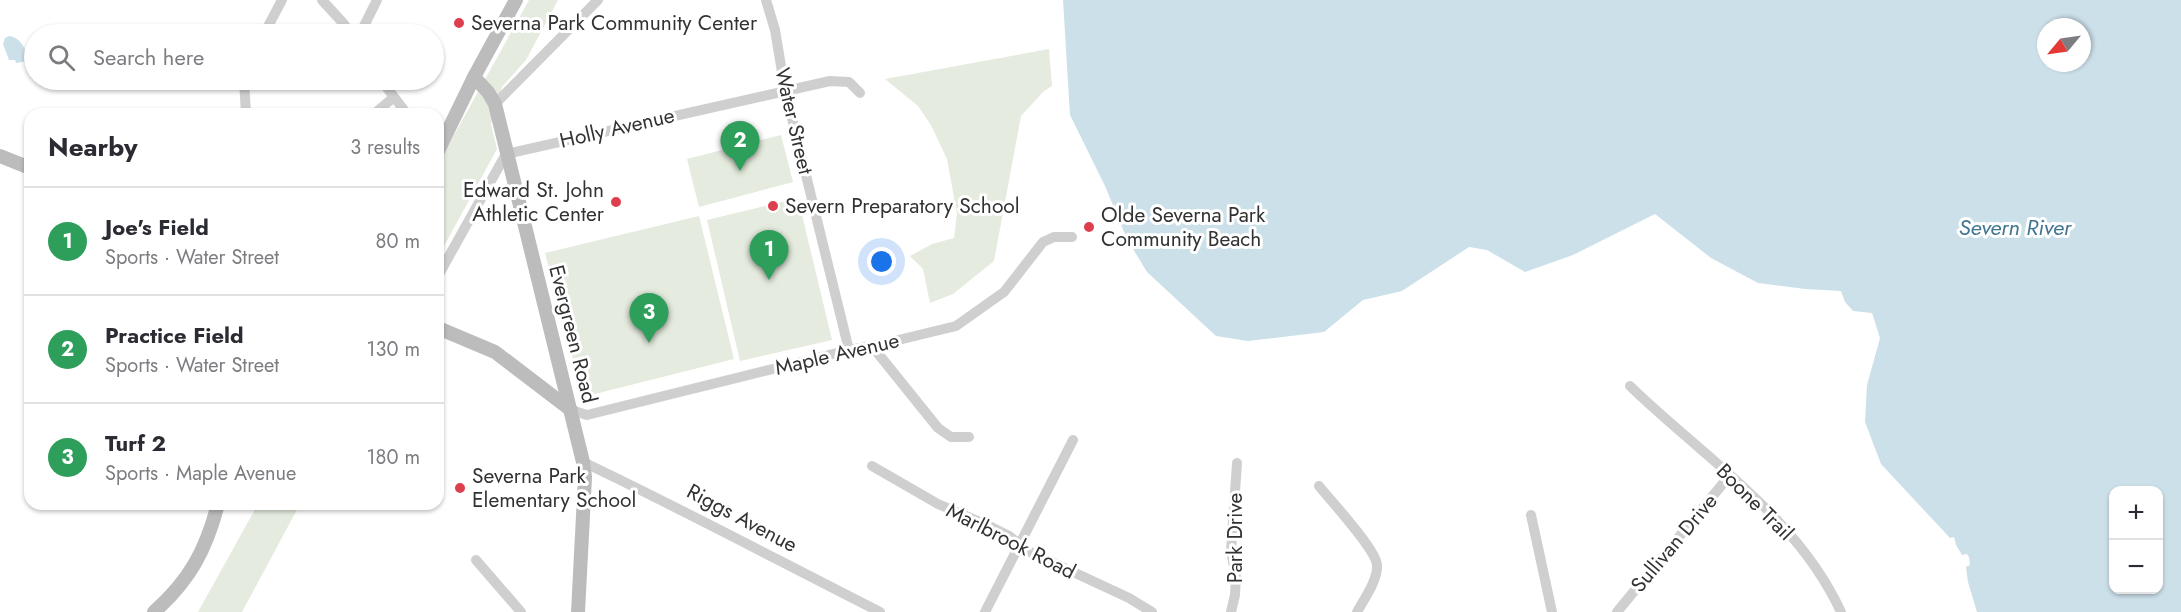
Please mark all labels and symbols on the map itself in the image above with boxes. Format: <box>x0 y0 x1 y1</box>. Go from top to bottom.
place label: Severna Park Community Center <box>471 8 758 38</box>
marker: Severna Park Community Center <box>452 16 466 30</box>
north arrow <box>2037 18 2091 72</box>
street label: Water Street <box>767 65 821 177</box>
street label: Holly Avenue <box>557 100 678 156</box>
pin: 2 <box>720 122 760 171</box>
place label: Edward St. John Athletic Center <box>463 175 605 229</box>
place label: Severn Preparatory School <box>785 191 1020 221</box>
marker: Edward St. John Athletic Center <box>609 195 623 209</box>
marker: Severn Preparatory School <box>766 199 780 213</box>
place label: Olde Severna Park Community Beach <box>1101 200 1266 254</box>
water label: Severn River <box>1959 211 2073 243</box>
marker: Olde Severna Park Community Beach <box>1082 220 1096 234</box>
pin: 1 <box>750 230 788 280</box>
your location <box>867 247 896 276</box>
street label: Evergreen Road <box>541 262 605 406</box>
pin: 3 <box>630 294 668 343</box>
street label: Maple Avenue <box>772 325 902 383</box>
street label: Boone Trail <box>1710 457 1800 547</box>
place label: Severna Park Elementary School <box>472 461 636 515</box>
street label: Riggs Avenue <box>681 476 803 560</box>
marker: Severna Park Elementary School <box>453 481 467 495</box>
street label: Sullivan Drive <box>1624 487 1724 599</box>
street label: Park Drive <box>1220 493 1250 583</box>
street label: Marlbrook Road <box>941 495 1081 587</box>

